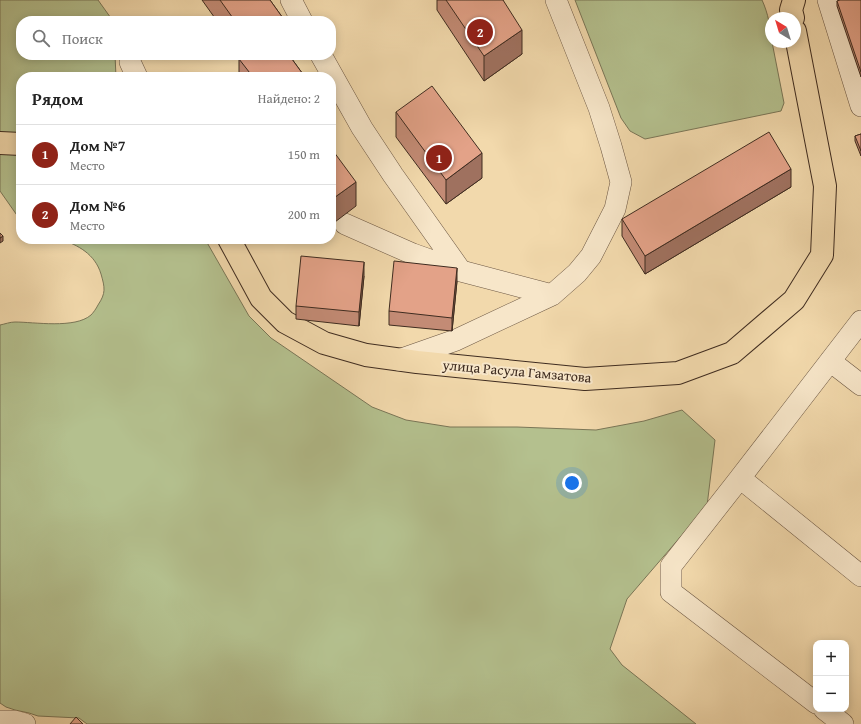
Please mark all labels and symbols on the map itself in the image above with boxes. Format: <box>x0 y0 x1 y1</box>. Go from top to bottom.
north arrow <box>765 12 801 48</box>
pin: 2 <box>467 17 493 47</box>
pin: 1 <box>426 143 452 173</box>
street label: улица Расула Гамзатова <box>441 354 593 388</box>
your location <box>562 473 582 493</box>

